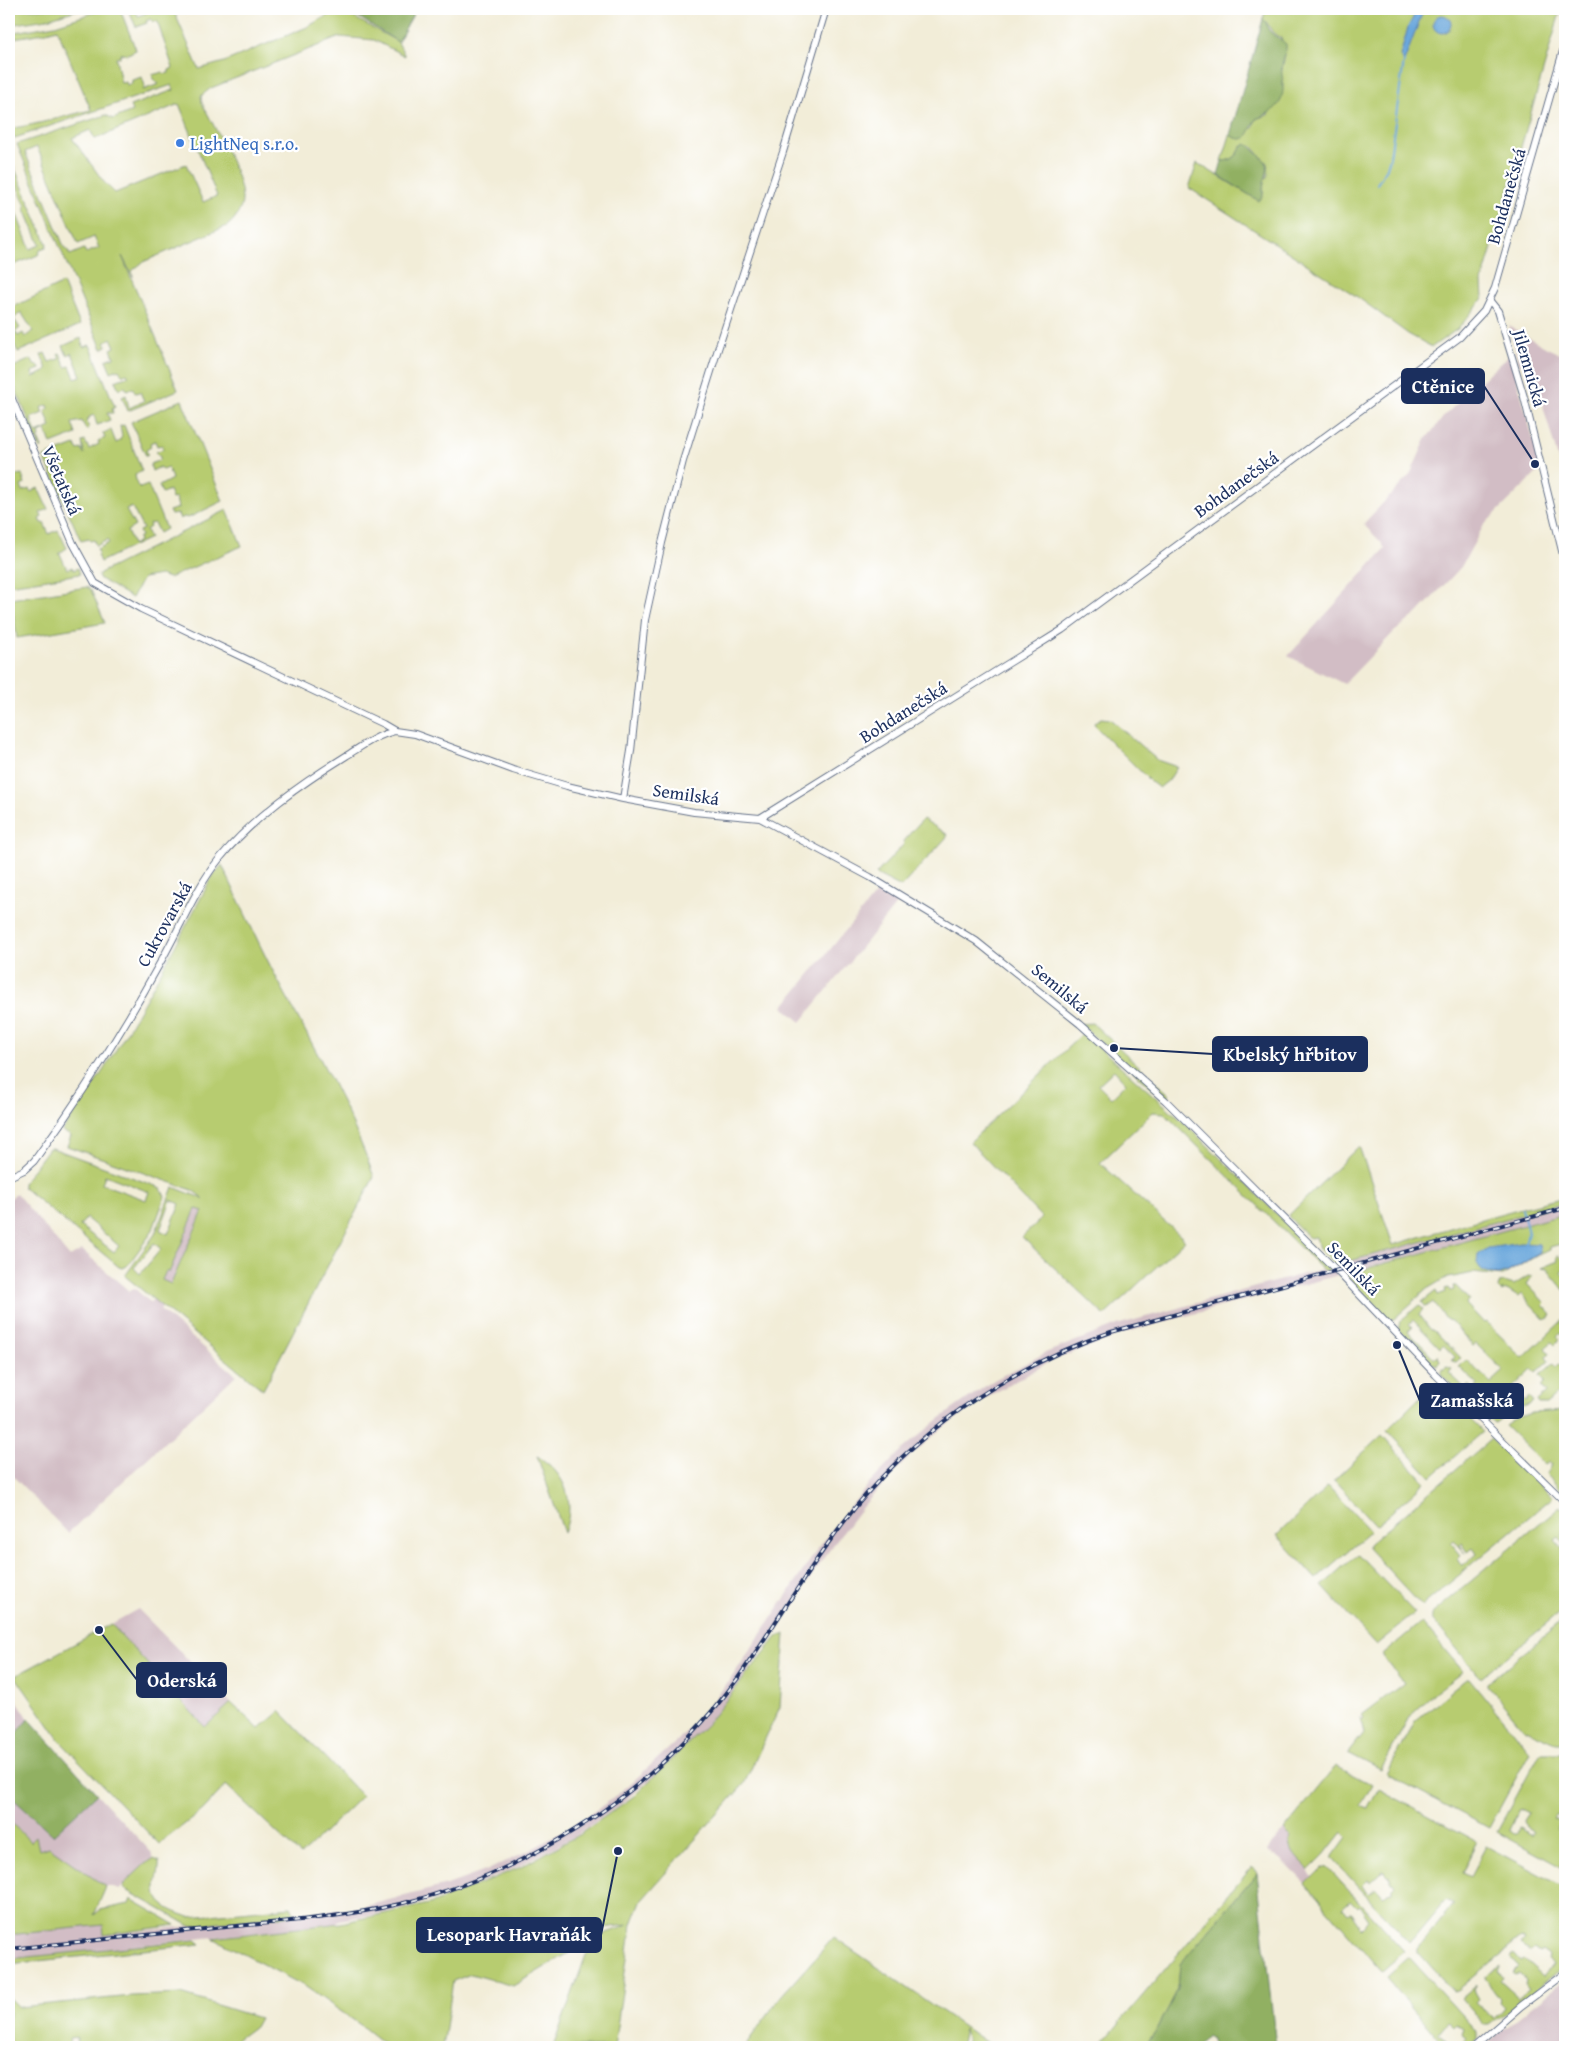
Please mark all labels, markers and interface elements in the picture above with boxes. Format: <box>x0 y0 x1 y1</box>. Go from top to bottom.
place label: LightNeq s.r.o. <box>190 130 298 157</box>
marker: LightNeq s.r.o. <box>174 137 186 149</box>
street label: Bohdanečská <box>1479 144 1533 247</box>
street label: Jilemnická <box>1506 324 1554 410</box>
callout: Ctěnice <box>1402 369 1484 403</box>
text: Ctěnice <box>1412 372 1474 400</box>
street label: Všetatská <box>35 441 89 520</box>
street label: Bohdanečská <box>1188 444 1284 524</box>
street label: Bohdanečská <box>854 674 953 750</box>
street label: Semilská <box>651 776 721 812</box>
street label: Cukrovarská <box>129 876 199 972</box>
street label: Semilská <box>1026 956 1095 1020</box>
callout: Kbelský hřbitov <box>1213 1037 1367 1071</box>
text: Kbelský hřbitov <box>1223 1040 1357 1068</box>
street label: Semilská <box>1321 1235 1387 1302</box>
callout: Zamašská <box>1420 1384 1523 1418</box>
text: Zamašská <box>1430 1386 1514 1414</box>
callout: Oderská <box>137 1663 226 1697</box>
text: Oderská <box>147 1666 217 1694</box>
callout: Lesopark Havraňák <box>417 1918 601 1952</box>
text: Lesopark Havraňák <box>427 1920 591 1948</box>

